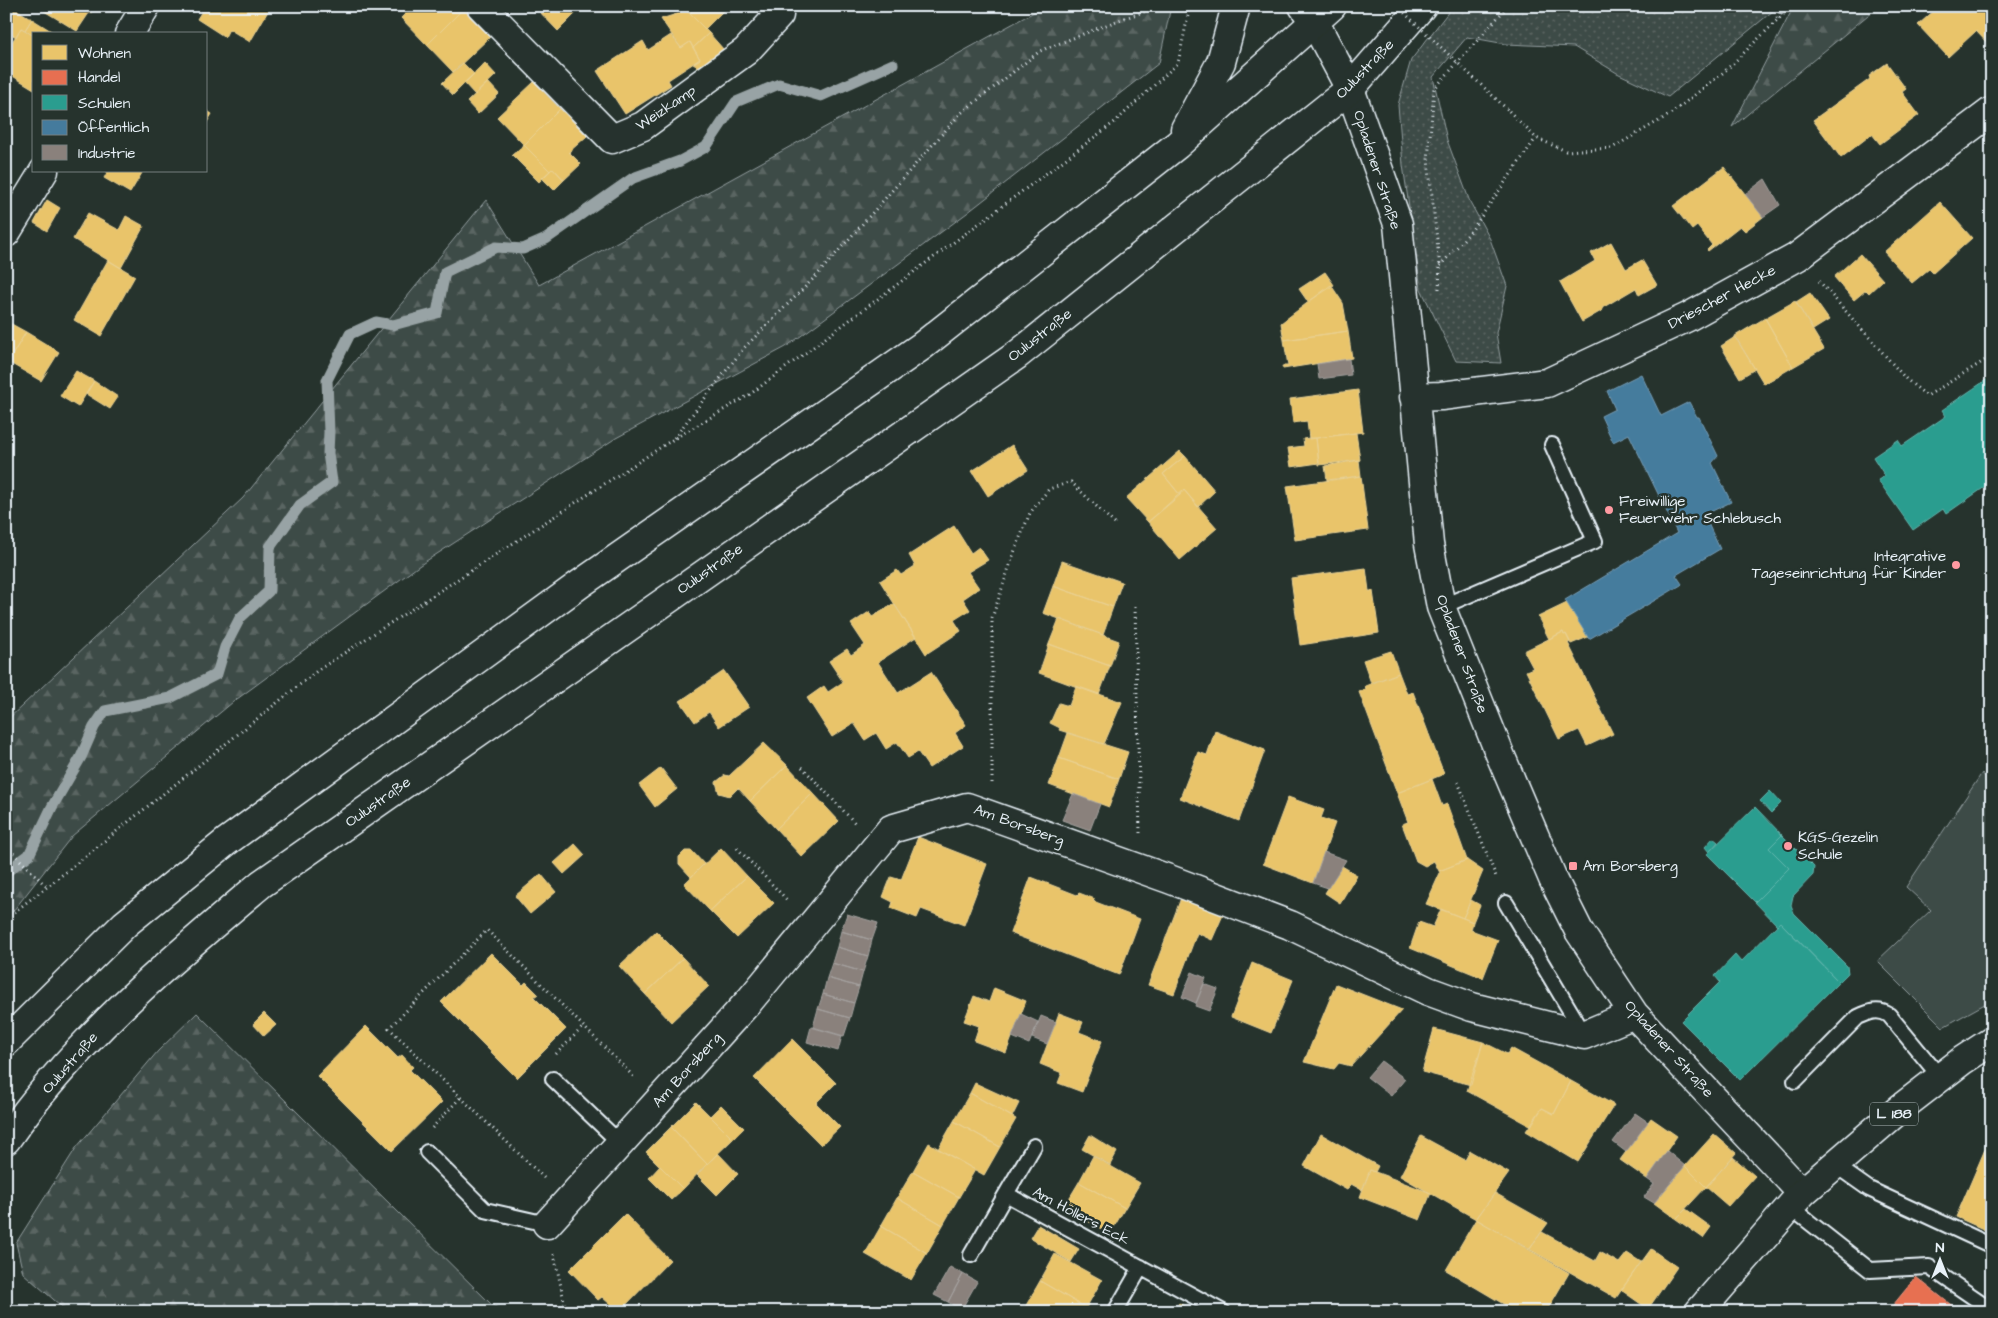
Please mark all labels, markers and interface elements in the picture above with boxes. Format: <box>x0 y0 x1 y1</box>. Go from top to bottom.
legend <box>32 32 208 172</box>
street label: Oulustraße <box>1331 34 1399 104</box>
text: Wohnen <box>78 43 132 64</box>
text: Handel <box>78 67 120 88</box>
street label: Weizkamp <box>632 80 700 136</box>
text: Schulen <box>78 93 131 114</box>
street label: Opladener Straße <box>1348 108 1406 232</box>
text: Öffentlich <box>78 117 150 138</box>
text: Industrie <box>78 143 135 164</box>
street label: Driescher Hecke <box>1664 260 1780 334</box>
street label: Oulustraße <box>1004 303 1076 367</box>
place label: Freiwillige Feuerwehr Schlebusch <box>1619 491 1782 529</box>
marker: Freiwillige Feuerwehr Schlebusch <box>1603 504 1615 516</box>
street label: Oulustraße <box>673 539 747 599</box>
place label: Integrative Tageseinrichtung für Kinder <box>1752 546 1946 585</box>
marker: Integrative Tageseinrichtung für Kinder <box>1950 559 1962 571</box>
street label: Opladener Straße <box>1431 592 1493 716</box>
street label: Oulustraße <box>341 772 415 832</box>
street label: Am Borsberg <box>971 799 1067 852</box>
place label: KGS-Gezelin Schule <box>1798 827 1878 865</box>
marker: KGS-Gezelin Schule <box>1782 840 1794 852</box>
place label: Am Borsberg <box>1583 856 1678 878</box>
marker: Am Borsberg <box>1567 860 1579 872</box>
street label: Opladener Straße <box>1620 996 1718 1102</box>
street label: Oulustraße <box>37 1027 103 1099</box>
street label: Am Borsberg <box>647 1028 727 1113</box>
road number: L 188 <box>1870 1102 1918 1126</box>
street label: Am Höllers Eck <box>1029 1182 1133 1250</box>
north arrow <box>1916 1236 1966 1286</box>
text: N <box>1936 1238 1945 1258</box>

